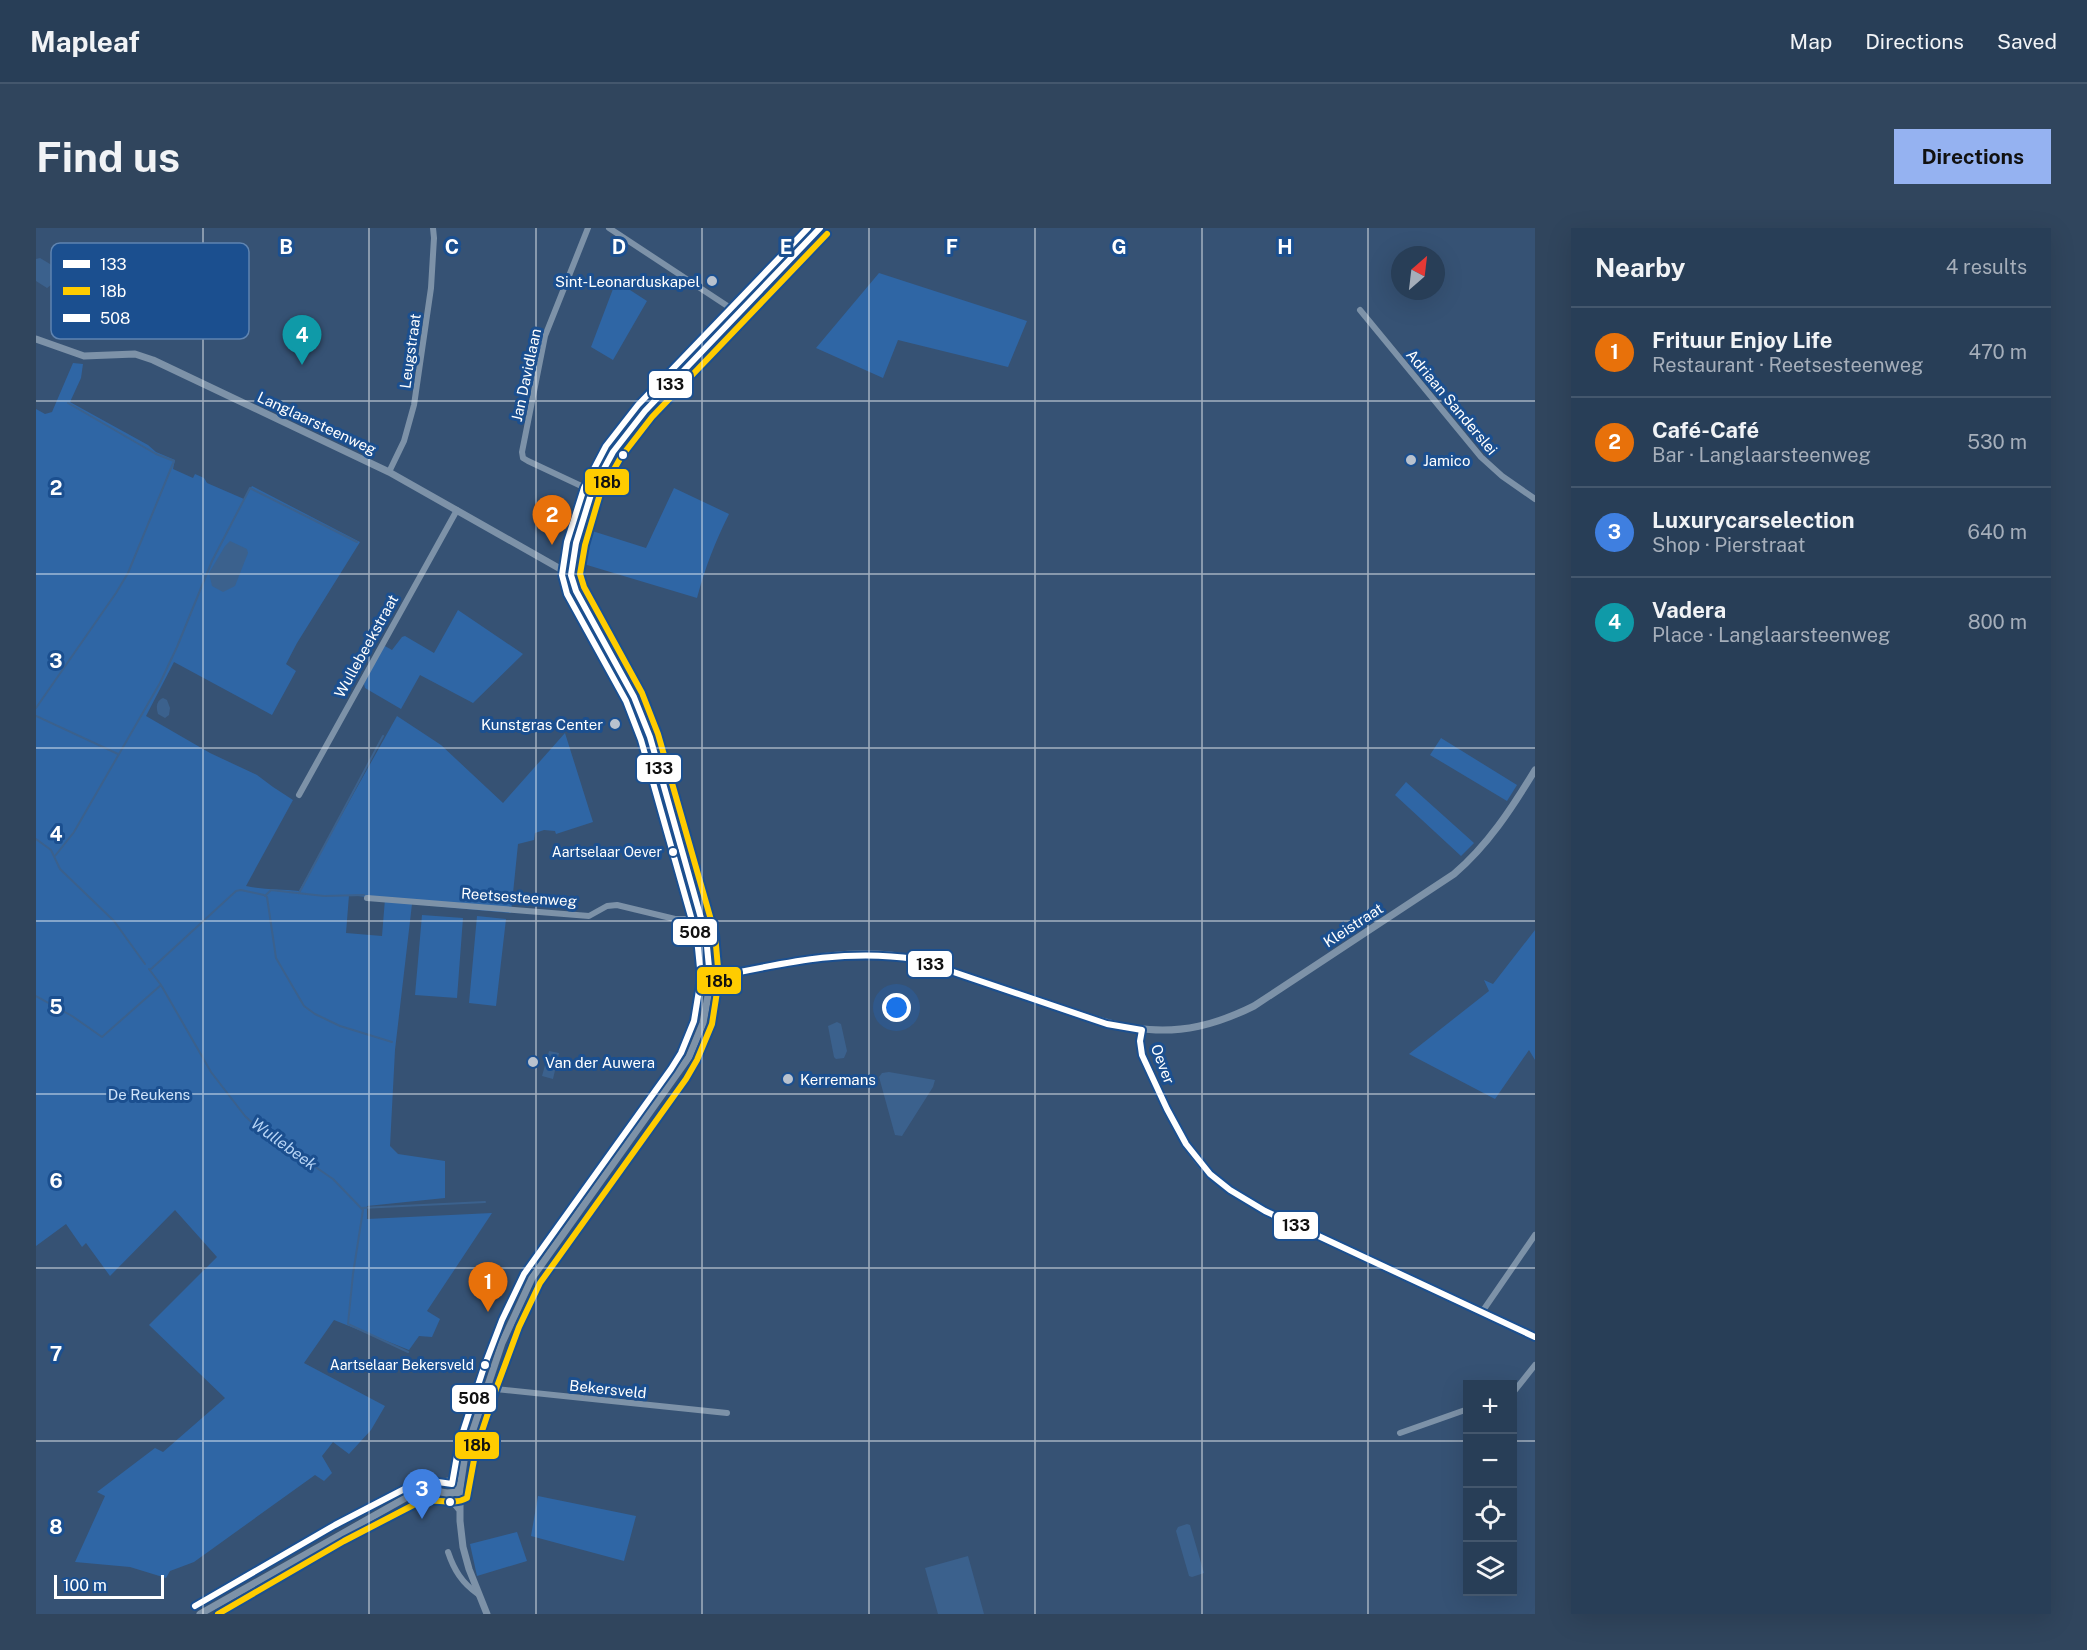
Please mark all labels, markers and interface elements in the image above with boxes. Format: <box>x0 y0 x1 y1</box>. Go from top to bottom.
text: Mapleaf <box>30 25 140 58</box>
text: Map <box>1790 29 1832 54</box>
text: Directions <box>1865 29 1964 54</box>
text: Saved <box>1997 29 2057 54</box>
button: Directions <box>1894 129 2051 184</box>
text: Find us <box>36 132 180 181</box>
text: B <box>279 235 293 259</box>
text: C <box>445 235 459 259</box>
text: D <box>612 235 626 259</box>
text: E <box>780 235 792 259</box>
text: F <box>946 235 958 259</box>
text: G <box>1111 235 1127 259</box>
text: H <box>1277 235 1293 259</box>
legend <box>51 243 249 339</box>
north arrow <box>1391 246 1445 300</box>
text: Nearby <box>1595 252 1685 283</box>
text: 133 <box>100 255 127 274</box>
text: 4 results <box>1946 255 2027 279</box>
place label: Sint-Leonarduskapel <box>555 273 700 290</box>
marker: Sint-Leonarduskapel <box>705 274 719 288</box>
text: 18b <box>100 282 126 301</box>
text: 508 <box>100 309 130 328</box>
street label: Leugstraat <box>396 312 424 390</box>
pin: 4 <box>282 316 322 365</box>
street label: Jan Davidlaan <box>508 327 544 423</box>
text: Frituur Enjoy Life <box>1652 327 1832 353</box>
text: 1 <box>1610 340 1619 364</box>
text: 470 m <box>1968 340 2027 364</box>
street label: Adriaan Sanderslei <box>1403 346 1501 458</box>
text: Restaurant · Reetsesteenweg <box>1652 353 1923 377</box>
line badge: 133 <box>648 370 693 399</box>
text: 133 <box>656 375 684 394</box>
street label: Langlaarsteenweg <box>255 388 379 458</box>
text: Café-Café <box>1652 417 1759 443</box>
text: 2 <box>1608 430 1621 454</box>
text: 530 m <box>1967 430 2027 454</box>
text: Bar · Langlaarsteenweg <box>1652 443 1871 467</box>
unlabelled marker <box>617 449 629 461</box>
place label: Jamico <box>1423 452 1470 469</box>
marker: Jamico <box>1404 453 1418 467</box>
line badge: 18b <box>584 468 630 496</box>
text: 18b <box>593 473 621 492</box>
text: 2 <box>50 476 62 500</box>
pin: 2 <box>532 496 572 545</box>
text: Luxurycarselection <box>1652 507 1855 533</box>
text: 3 <box>1608 520 1621 544</box>
text: 640 m <box>1968 520 2027 544</box>
text: Shop · Pierstraat <box>1652 533 1806 557</box>
street label: Wullebeekstraat <box>331 591 401 701</box>
text: Vadera <box>1652 597 1726 623</box>
text: 4 <box>1608 610 1621 634</box>
text: 800 m <box>1968 610 2027 634</box>
text: Place · Langlaarsteenweg <box>1652 623 1890 647</box>
text: 3 <box>49 649 63 673</box>
place label: Kunstgras Center <box>481 716 603 733</box>
marker: Kunstgras Center <box>608 717 622 731</box>
line badge: 133 <box>636 754 682 783</box>
text: 133 <box>645 759 673 778</box>
text: 4 <box>49 822 63 846</box>
place label: Aartselaar Oever <box>552 844 662 860</box>
marker: Aartselaar Oever <box>667 846 679 858</box>
street label: Reetsesteenweg <box>460 884 578 910</box>
street label: Kleistraat <box>1320 899 1386 951</box>
line badge: 508 <box>672 918 718 946</box>
text: 508 <box>679 923 711 942</box>
line badge: 133 <box>907 950 953 978</box>
text: 133 <box>916 955 944 974</box>
line badge: 18b <box>696 966 742 995</box>
text: 18b <box>705 972 733 991</box>
your location <box>882 993 911 1022</box>
text: 5 <box>49 995 63 1019</box>
street label: Oever <box>1148 1042 1178 1086</box>
place label: Van der Auwera <box>545 1054 655 1071</box>
marker: Van der Auwera <box>526 1055 540 1069</box>
place label: Kerremans <box>800 1071 876 1088</box>
marker: Kerremans <box>781 1072 795 1086</box>
park label: De Reukens <box>108 1086 190 1103</box>
water label: Wullebeek <box>247 1114 321 1174</box>
text: 6 <box>49 1169 63 1193</box>
line badge: 133 <box>1273 1211 1319 1240</box>
text: 133 <box>1282 1216 1310 1235</box>
pin: 1 <box>468 1262 508 1312</box>
text: 7 <box>50 1342 62 1366</box>
place label: Aartselaar Bekersveld <box>330 1357 474 1373</box>
marker: Aartselaar Bekersveld <box>479 1359 491 1371</box>
street label: Bekersveld <box>569 1376 647 1402</box>
map controls <box>1463 1380 1517 1596</box>
button: + <box>1463 1380 1517 1434</box>
line badge: 508 <box>451 1384 497 1413</box>
text: 508 <box>458 1389 490 1408</box>
line badge: 18b <box>454 1431 500 1460</box>
button: − <box>1463 1434 1517 1488</box>
text: 18b <box>463 1436 491 1455</box>
pin: 3 <box>402 1470 442 1519</box>
button: locate <box>1463 1488 1517 1542</box>
unlabelled marker <box>444 1496 456 1508</box>
text: 8 <box>49 1515 63 1539</box>
button: layers <box>1463 1542 1517 1596</box>
scale bar <box>54 1572 164 1600</box>
text: 100 m <box>63 1576 107 1595</box>

